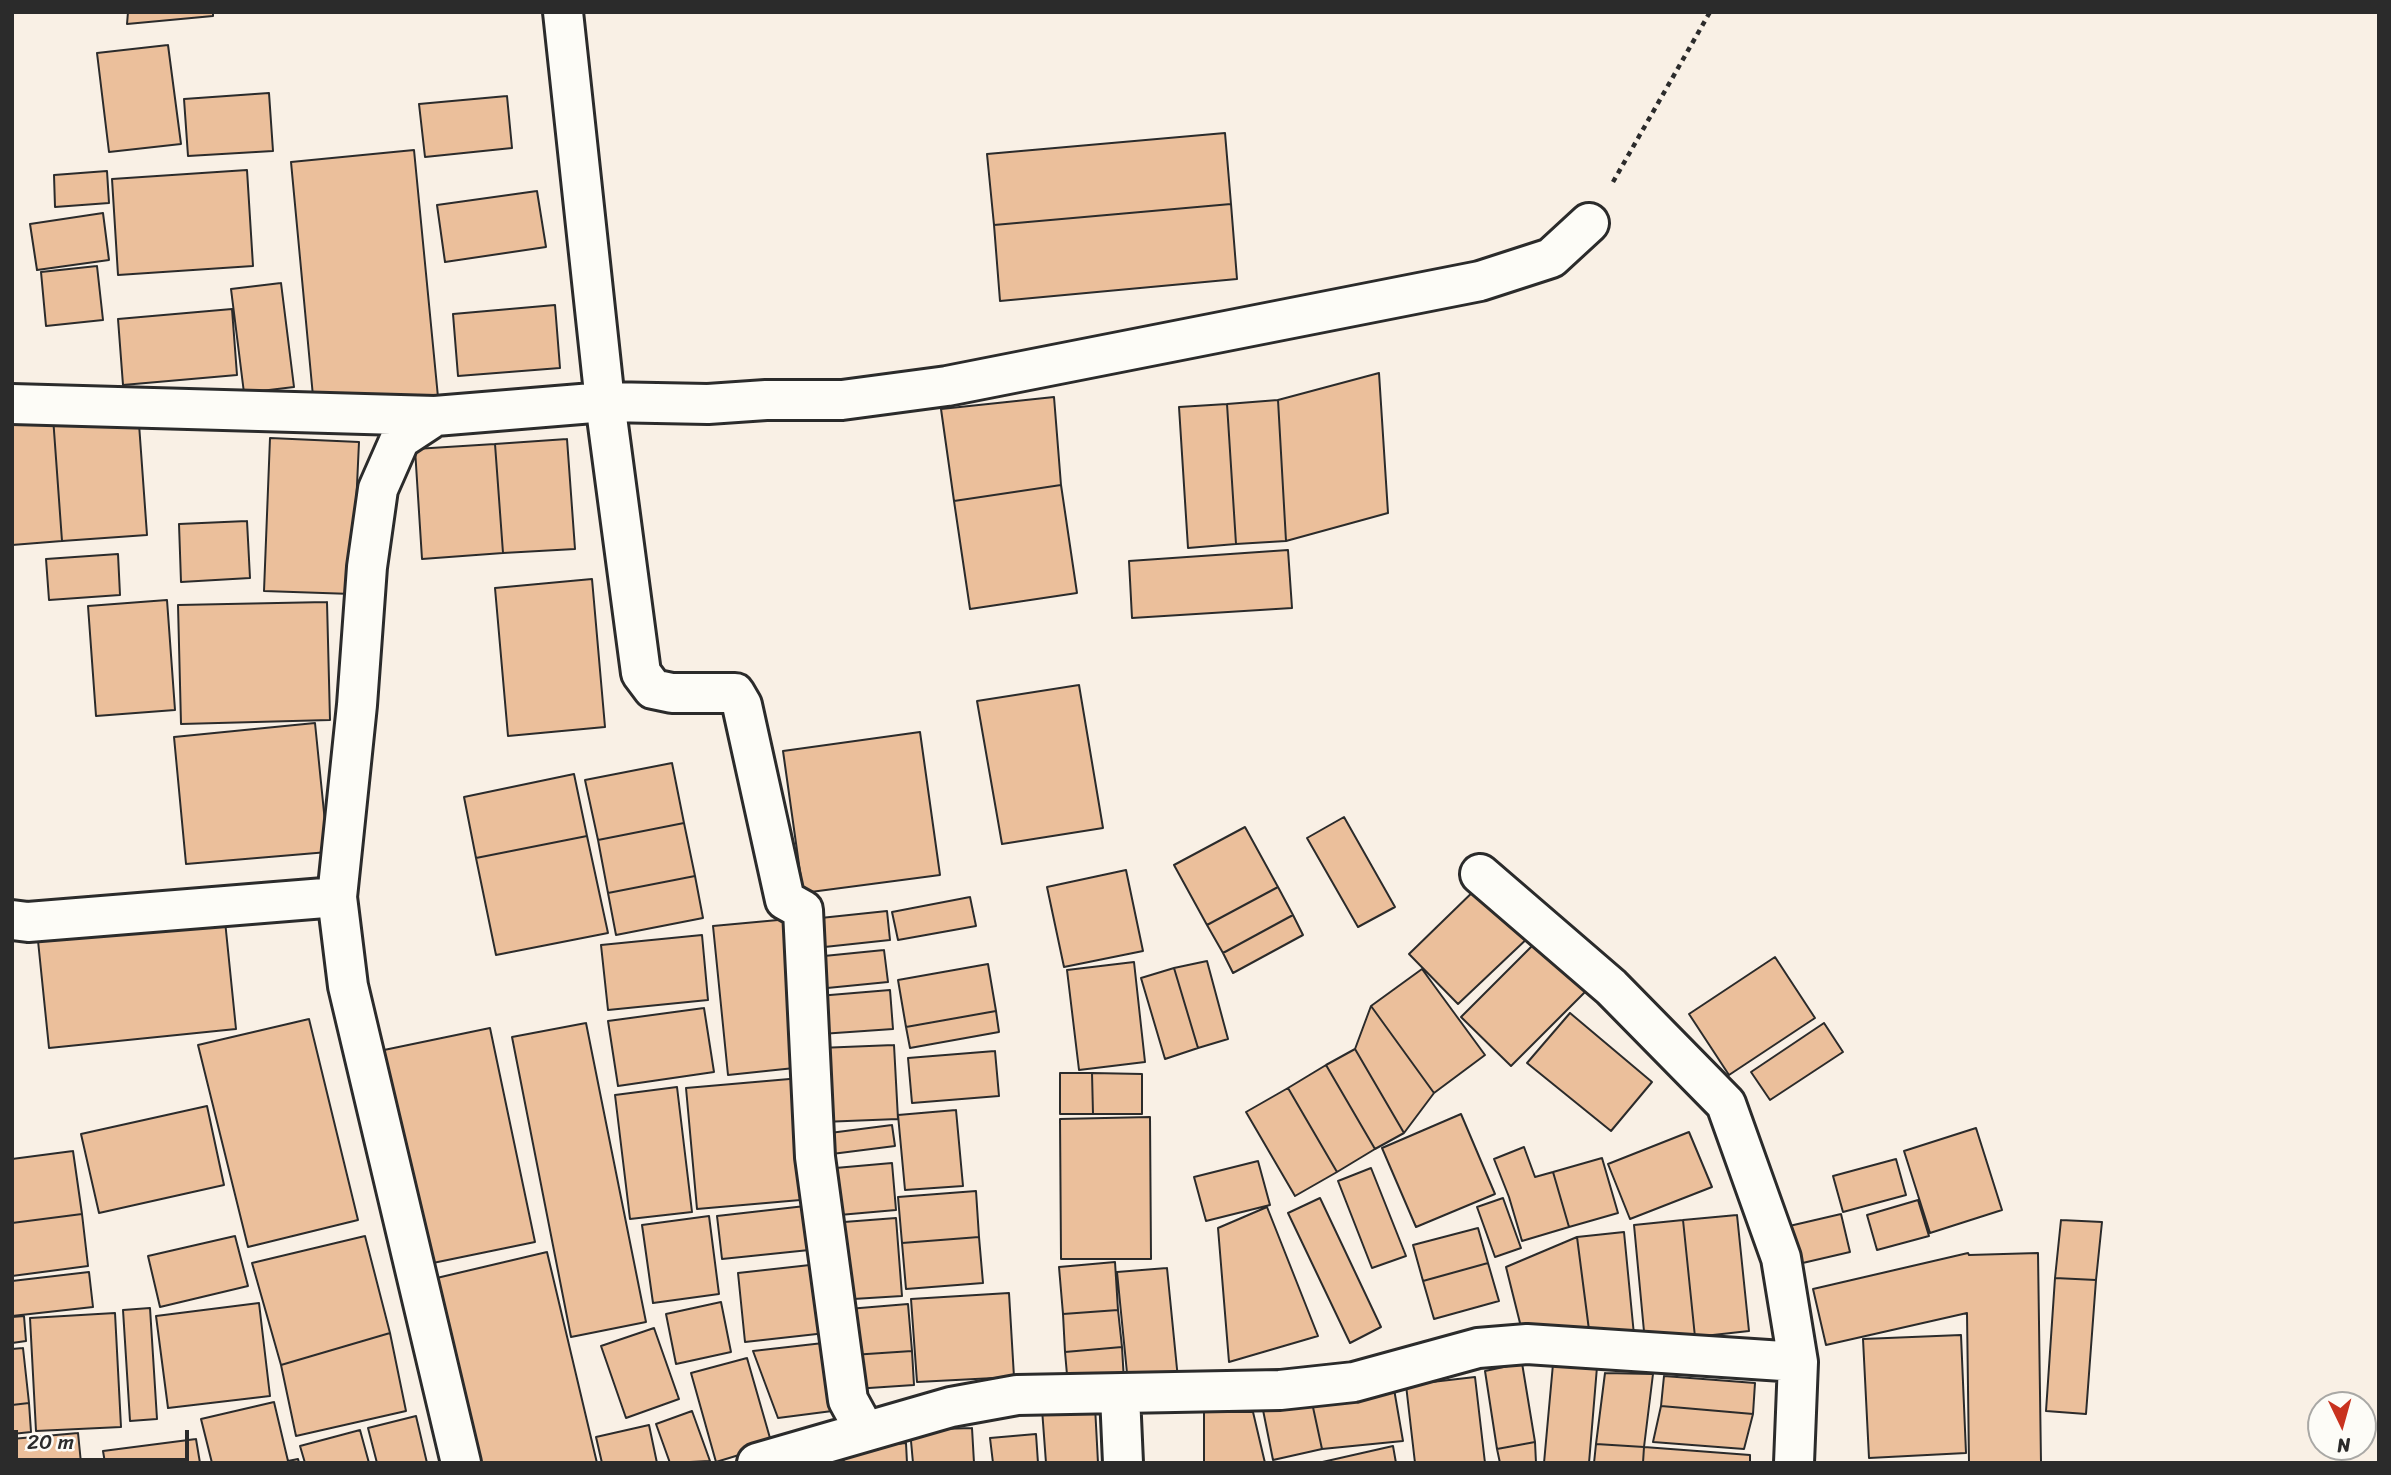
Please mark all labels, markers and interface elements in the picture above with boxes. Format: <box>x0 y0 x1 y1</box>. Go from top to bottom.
north arrow <box>2307 1391 2377 1461</box>
scale bar <box>18 1416 192 1460</box>
text: 20 m <box>27 1423 74 1461</box>
text: N <box>2336 1428 2352 1462</box>

